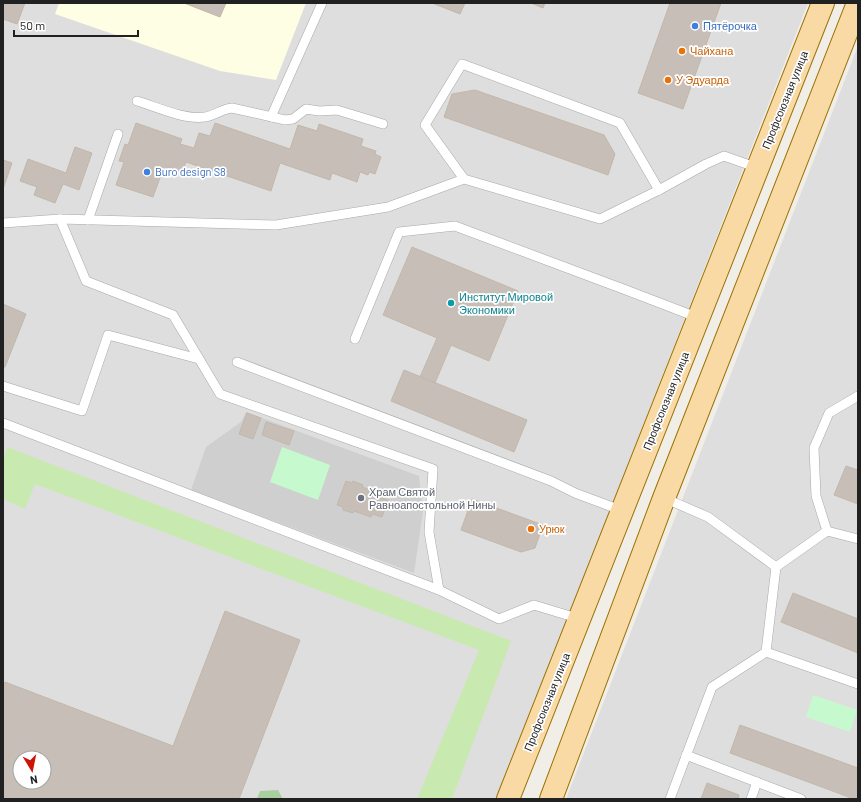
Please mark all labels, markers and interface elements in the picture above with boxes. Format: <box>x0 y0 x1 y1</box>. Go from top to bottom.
scale bar <box>14 12 138 38</box>
text: 50 m <box>20 18 45 32</box>
place label: Пятёрочка <box>703 19 758 32</box>
marker: Пятёрочка <box>690 21 700 31</box>
place label: Чайхана <box>690 44 734 57</box>
marker: Чайхана <box>677 46 687 56</box>
street label: Профсоюзная улица <box>759 48 811 151</box>
place label: У Эдуарда <box>676 73 730 86</box>
marker: У Эдуарда <box>663 75 673 85</box>
place label: Buro design S8 <box>155 165 226 178</box>
marker: Buro design S8 <box>142 167 152 177</box>
place label: Институт Мировой Экономики <box>459 290 553 316</box>
marker: Институт Мировой Экономики <box>446 298 456 308</box>
street label: Профсоюзная улица <box>640 349 692 452</box>
place label: Храм Святой Равноапостольной Нины <box>369 485 495 511</box>
marker: Храм Святой Равноапостольной Нины <box>356 493 366 503</box>
place label: Урюк <box>539 522 565 535</box>
marker: Урюк <box>526 524 536 534</box>
street label: Профсоюзная улица <box>521 650 573 753</box>
north arrow <box>12 750 52 790</box>
text: N <box>29 773 39 787</box>

